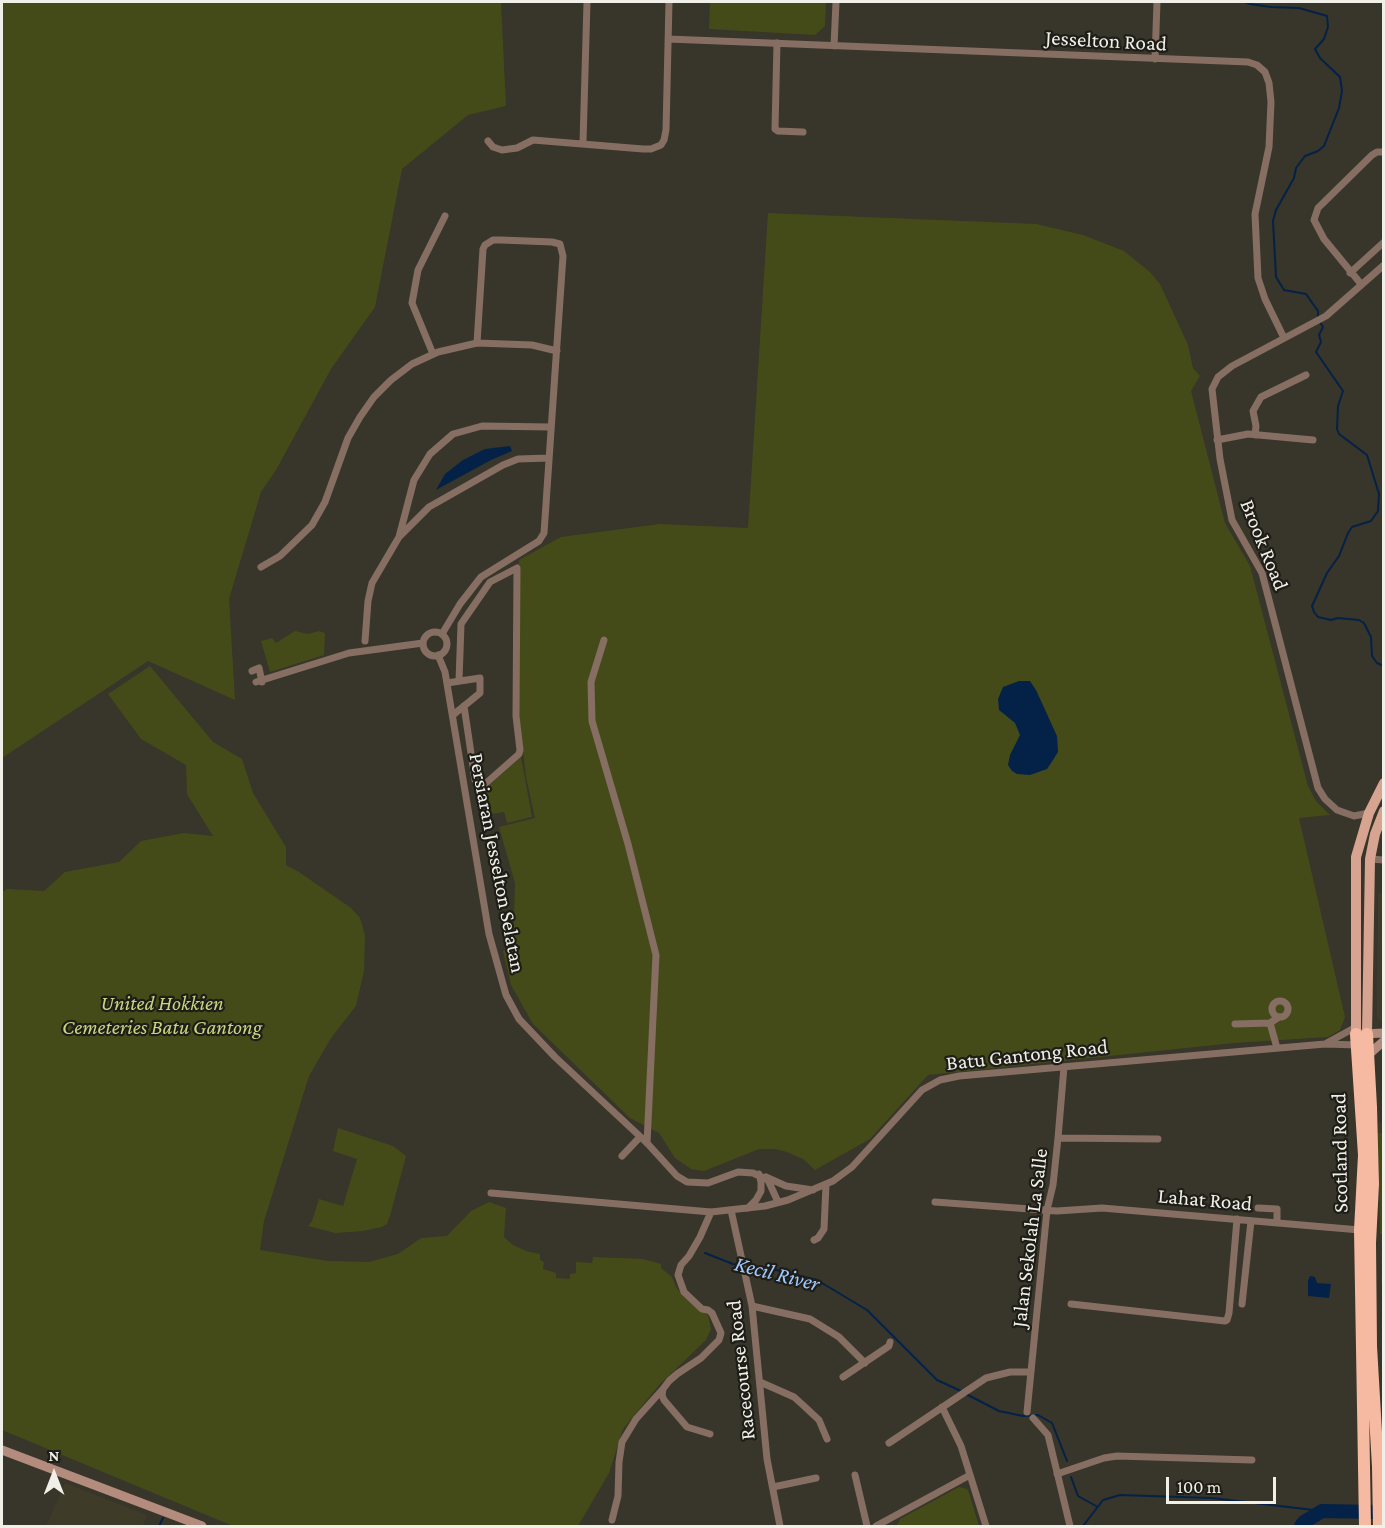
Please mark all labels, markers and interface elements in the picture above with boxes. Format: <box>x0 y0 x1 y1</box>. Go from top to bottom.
street label: Jesselton Road <box>1045 25 1167 57</box>
street label: Brook Road <box>1234 496 1294 594</box>
street label: Persiaran Jesselton Selatan <box>463 751 531 975</box>
park label: United Hokkien Cemeteries Batu Gantong <box>62 991 262 1041</box>
street label: Batu Gantong Road <box>945 1034 1109 1076</box>
street label: Scotland Road <box>1326 1093 1354 1213</box>
street label: Jalan Sekolah La Salle <box>1007 1147 1053 1329</box>
street label: Lahat Road <box>1157 1183 1253 1217</box>
water label: Kecil River <box>732 1251 822 1297</box>
street label: Racecourse Road <box>721 1299 761 1441</box>
north arrow <box>24 1444 84 1504</box>
text: N <box>49 1447 59 1464</box>
scale bar <box>1169 1465 1278 1503</box>
text: 100 m <box>1177 1477 1221 1497</box>

